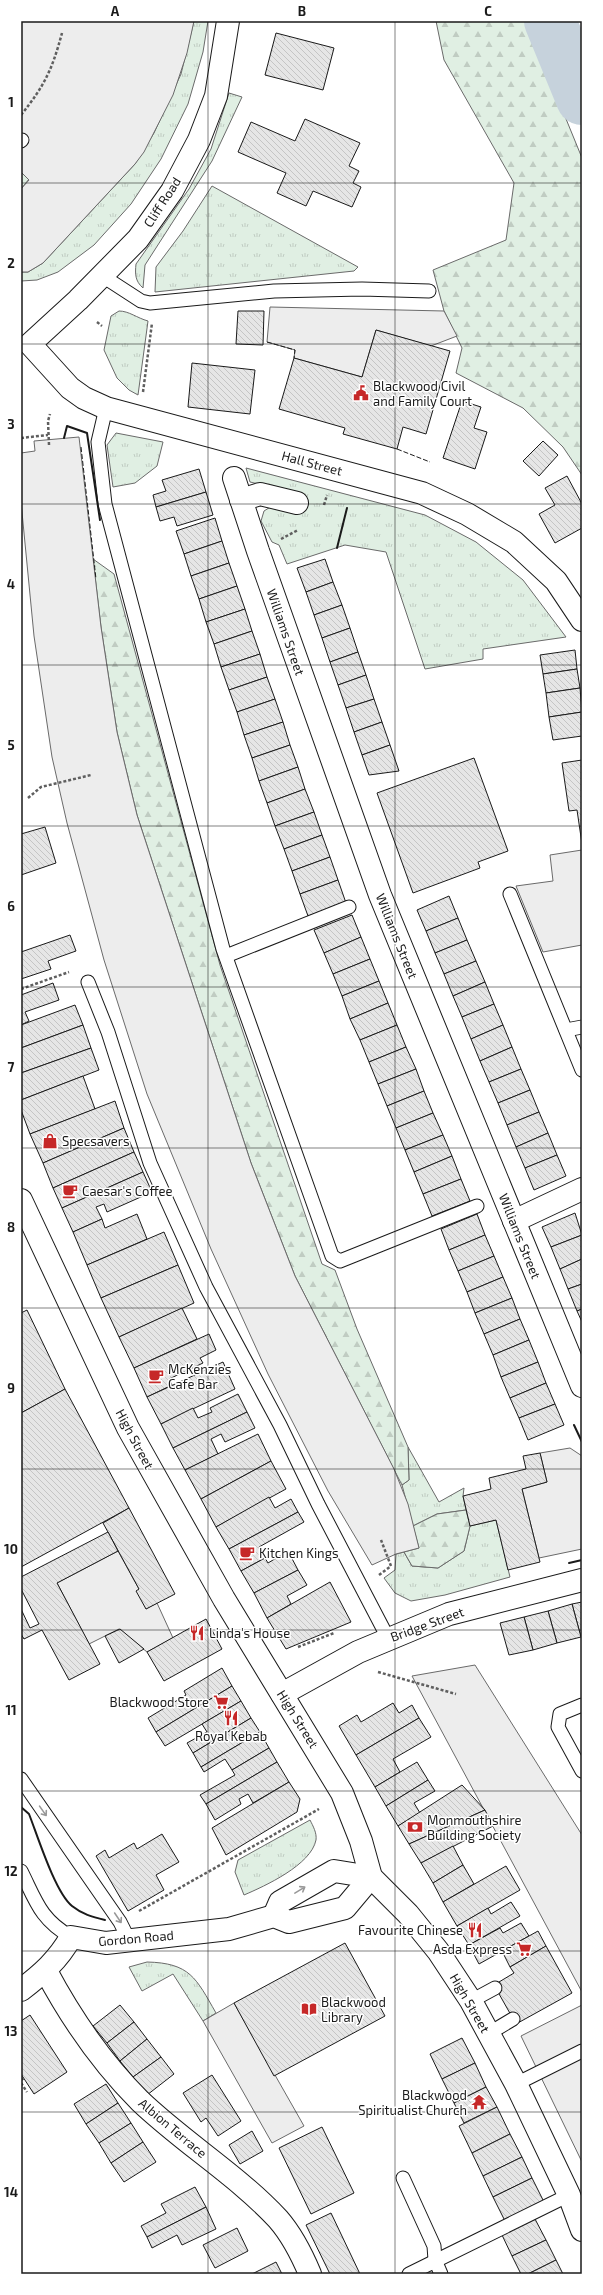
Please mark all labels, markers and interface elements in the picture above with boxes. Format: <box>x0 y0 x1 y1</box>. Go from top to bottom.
text: A <box>111 3 120 19</box>
text: B <box>298 3 306 19</box>
text: C <box>484 3 492 19</box>
text: 1 <box>8 94 14 110</box>
street label: Cliff Road <box>140 174 184 230</box>
text: 2 <box>7 255 15 271</box>
place label: Blackwood Civil and Family Court <box>373 378 472 409</box>
public building icon: Blackwood Civil and Family Court <box>352 384 370 402</box>
text: 3 <box>7 416 15 432</box>
street label: Hall Street <box>280 447 344 479</box>
text: 4 <box>7 576 15 592</box>
street label: Williams Street <box>264 587 308 678</box>
text: 5 <box>7 737 15 753</box>
street label: Williams Street <box>373 891 421 981</box>
text: 6 <box>7 898 15 914</box>
text: 7 <box>8 1059 15 1075</box>
shop icon: Specsavers <box>41 1132 59 1150</box>
place label: Specsavers <box>62 1133 130 1149</box>
cafe icon: Caesar's Coffee <box>61 1182 79 1200</box>
place label: Caesar's Coffee <box>82 1183 173 1199</box>
street label: Williams Street <box>496 1191 544 1281</box>
text: 8 <box>7 1219 15 1235</box>
place label: McKenzies Cafe Bar <box>168 1361 231 1392</box>
cafe icon: McKenzies Cafe Bar <box>147 1367 165 1385</box>
text: 9 <box>7 1380 15 1396</box>
street label: High Street <box>113 1406 158 1472</box>
text: 10 <box>4 1541 18 1557</box>
cafe icon: Kitchen Kings <box>238 1544 256 1562</box>
place label: Kitchen Kings <box>259 1545 339 1561</box>
street label: Bridge Street <box>388 1603 466 1645</box>
restaurant icon: Linda's House <box>188 1624 206 1642</box>
place label: Linda's House <box>209 1625 290 1641</box>
street label: High Street <box>274 1687 322 1751</box>
supermarket icon: Blackwood Store <box>212 1693 230 1711</box>
place label: Blackwood Store <box>110 1694 209 1710</box>
text: 11 <box>5 1702 17 1718</box>
restaurant icon: Royal Kebab <box>222 1709 240 1727</box>
place label: Royal Kebab <box>195 1728 267 1744</box>
one-way arrow <box>39 1806 47 1817</box>
place label: Monmouthshire Building Society <box>427 1812 521 1843</box>
bank icon: Monmouthshire Building Society <box>406 1818 424 1836</box>
text: 12 <box>4 1863 18 1879</box>
one-way arrow <box>294 1886 306 1894</box>
one-way arrow <box>114 1912 122 1924</box>
restaurant icon: Favourite Chinese <box>466 1921 484 1939</box>
place label: Favourite Chinese <box>358 1922 463 1938</box>
street label: Gordon Road <box>98 1927 174 1949</box>
supermarket icon: Asda Express <box>515 1940 533 1958</box>
place label: Asda Express <box>433 1941 512 1957</box>
street label: High Street <box>447 1971 493 2036</box>
place label: Blackwood Library <box>321 1994 386 2025</box>
library icon: Blackwood Library <box>300 2000 318 2018</box>
text: 13 <box>5 2023 18 2039</box>
place label: Blackwood Spiritualist Church <box>358 2087 467 2118</box>
temple icon: Blackwood Spiritualist Church <box>470 2093 488 2111</box>
street label: Albion Terrace <box>136 2095 210 2161</box>
text: 14 <box>4 2184 18 2200</box>

